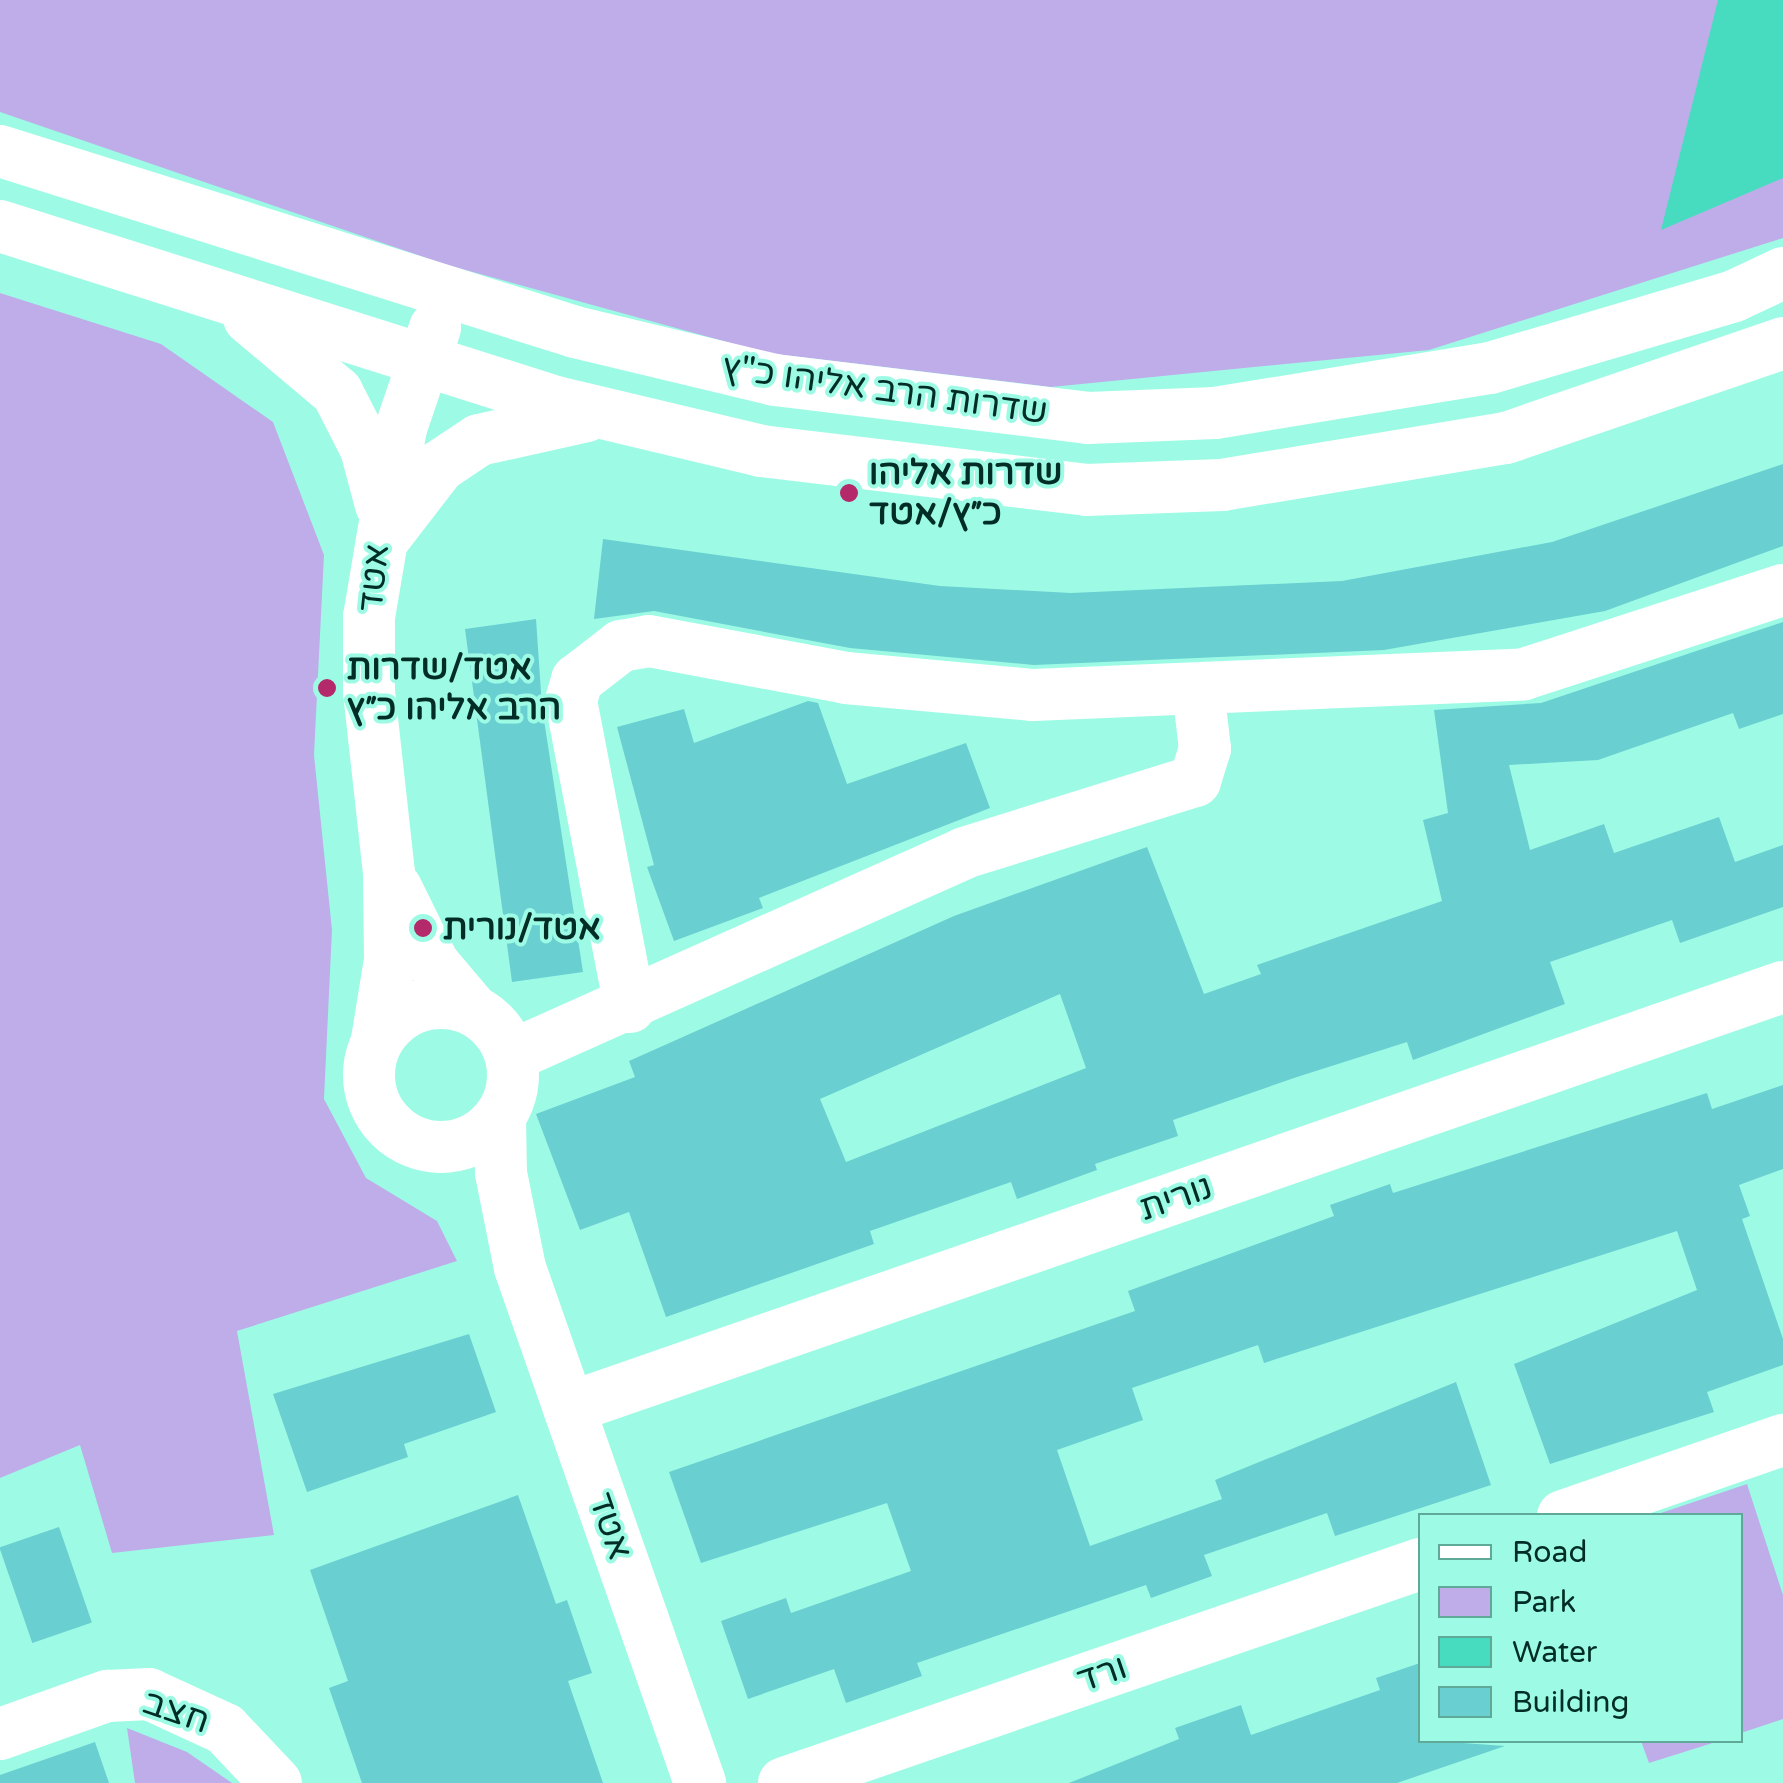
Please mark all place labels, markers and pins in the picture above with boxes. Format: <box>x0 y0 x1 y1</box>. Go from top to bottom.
place label: שדרות אליהו כ״ץ/אטד <box>869 452 1062 534</box>
marker: שדרות אליהו כ״ץ/אטד <box>838 482 860 504</box>
place label: אטד/שדרות הרב אליהו כ״ץ <box>347 647 561 729</box>
marker: אטד/שדרות הרב אליהו כ״ץ <box>316 677 338 699</box>
place label: אטד/נורית <box>443 907 601 949</box>
marker: אטד/נורית <box>412 917 434 939</box>

